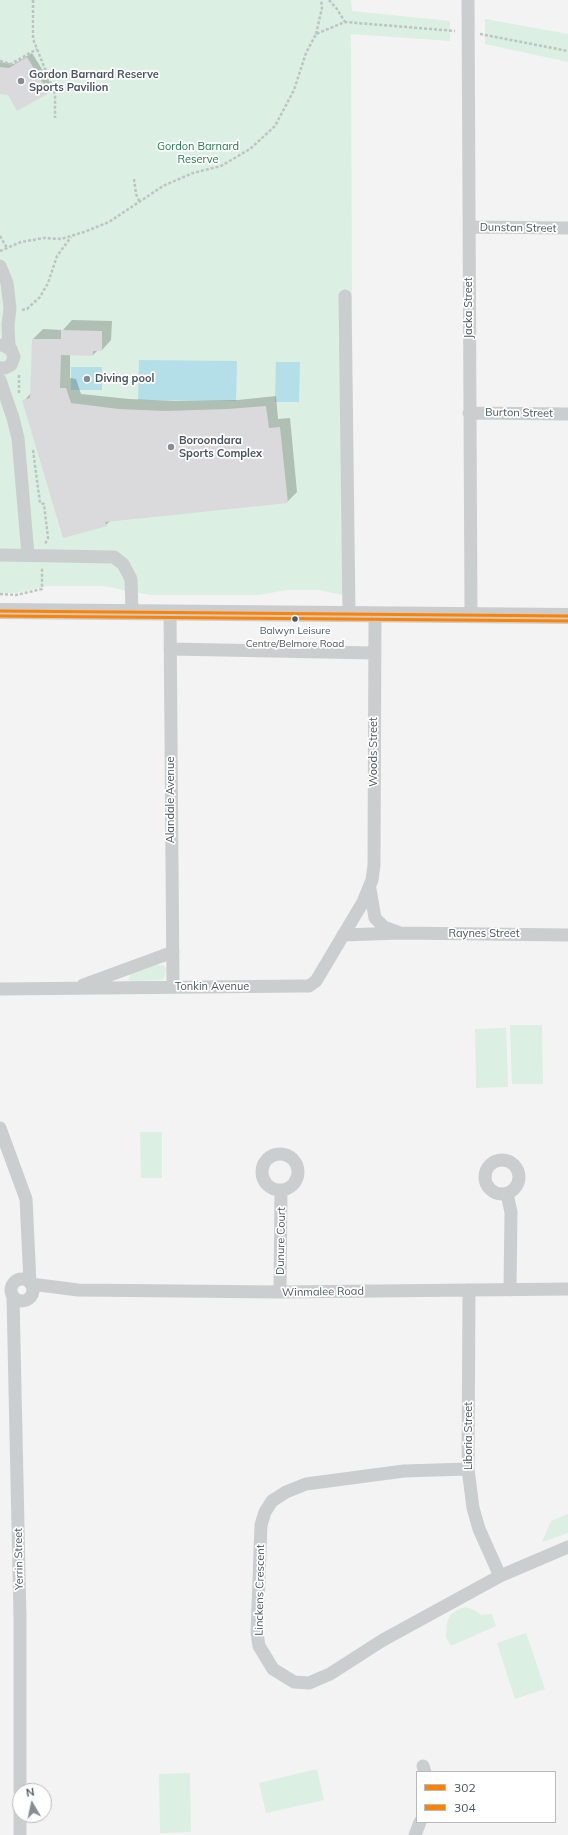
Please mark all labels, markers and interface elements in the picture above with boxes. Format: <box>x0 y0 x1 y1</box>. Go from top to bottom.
place label: Gordon Barnard Reserve Sports Pavilion <box>29 68 159 94</box>
marker: Gordon Barnard Reserve Sports Pavilion <box>16 76 26 86</box>
park label: Gordon Barnard Reserve <box>157 140 239 166</box>
street label: Dunstan Street <box>480 221 556 235</box>
street label: Jacka Street <box>462 277 476 339</box>
place label: Diving pool <box>95 372 154 386</box>
marker: Diving pool <box>82 374 92 384</box>
street label: Burton Street <box>485 406 553 420</box>
place label: Boroondara Sports Complex <box>179 434 262 460</box>
marker: Boroondara Sports Complex <box>166 442 176 452</box>
marker: Balwyn Leisure Centre/Belmore Road <box>290 614 300 624</box>
place label: Balwyn Leisure Centre/Belmore Road <box>246 625 344 648</box>
street label: Woods Street <box>367 717 381 787</box>
street label: Alandale Avenue <box>164 757 178 843</box>
street label: Raynes Street <box>448 927 520 941</box>
street label: Tonkin Avenue <box>175 980 249 994</box>
street label: Dunure Court <box>274 1207 288 1275</box>
street label: Winmalee Road <box>282 1285 364 1299</box>
street label: Liboria Street <box>462 1402 476 1470</box>
street label: Yerrin Street <box>12 1528 26 1590</box>
street label: Linckens Crescent <box>253 1544 267 1636</box>
legend <box>416 1771 556 1823</box>
text: 302 <box>454 1780 476 1795</box>
north arrow <box>12 1783 52 1823</box>
text: N <box>25 1785 35 1800</box>
text: 304 <box>454 1800 476 1815</box>

